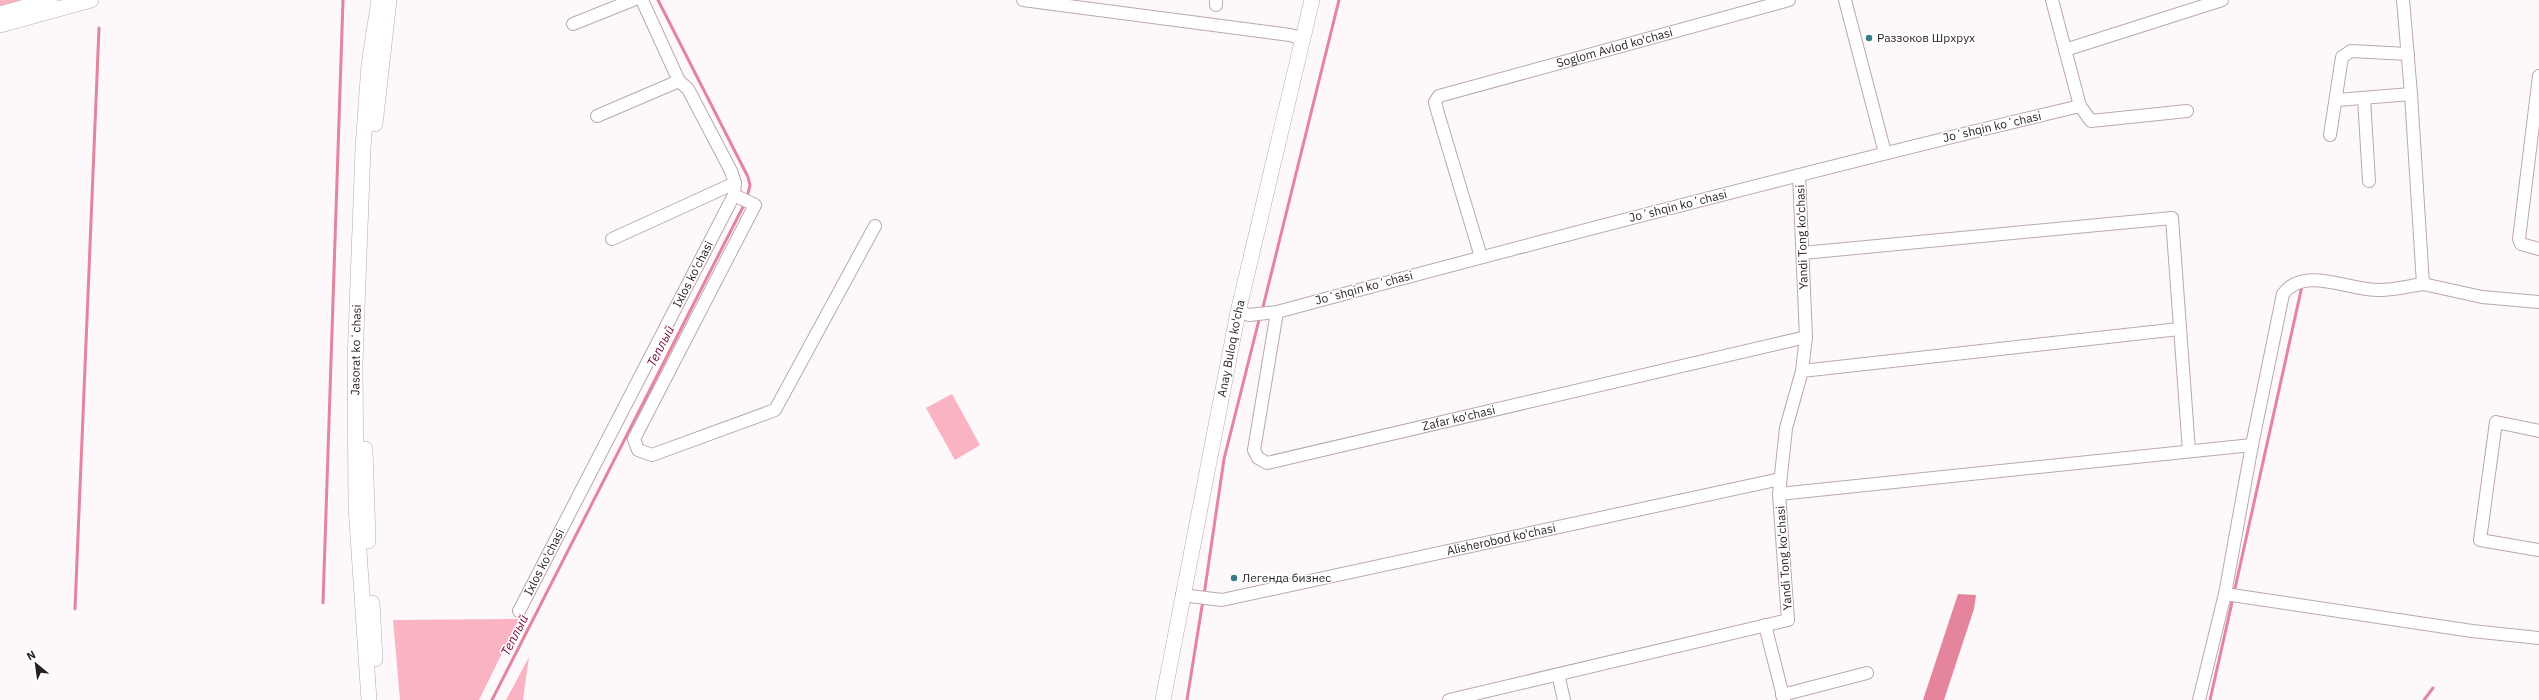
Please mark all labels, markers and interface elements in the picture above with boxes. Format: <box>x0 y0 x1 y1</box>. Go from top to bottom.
street label: Soglom Avlod ko'chasi <box>1555 24 1674 70</box>
place label: Раззоков Шрхрух <box>1877 30 1975 45</box>
marker: Раззоков Шрхрух <box>1864 33 1874 43</box>
street label: Joʼshqin koʼchasi <box>1941 108 2043 145</box>
street label: Yandi Tong ko'chasi <box>1792 184 1811 290</box>
street label: Joʼshqin koʼchasi <box>1627 186 1728 225</box>
street label: Ixlos ko'chasi <box>669 238 716 310</box>
street label: Joʼshqin koʼchasi <box>1313 267 1414 308</box>
street label: Anay Buloq ko'cha <box>1214 298 1248 398</box>
street label: Jasorat koʻchasi <box>347 304 364 396</box>
water label: Теплый <box>643 323 678 370</box>
street label: Zafar ko'chasi <box>1421 402 1497 433</box>
street label: Yandi Tong ko'chasi <box>1772 505 1795 611</box>
street label: Alisherobod ko'chasi <box>1445 520 1557 558</box>
street label: Ixlos ko'chasi <box>520 526 567 598</box>
place label: Легенда бизнес <box>1242 570 1331 585</box>
marker: Легенда бизнес <box>1229 573 1239 583</box>
water label: Теплый <box>497 612 532 659</box>
north arrow <box>16 644 56 684</box>
text: N <box>24 647 38 663</box>

